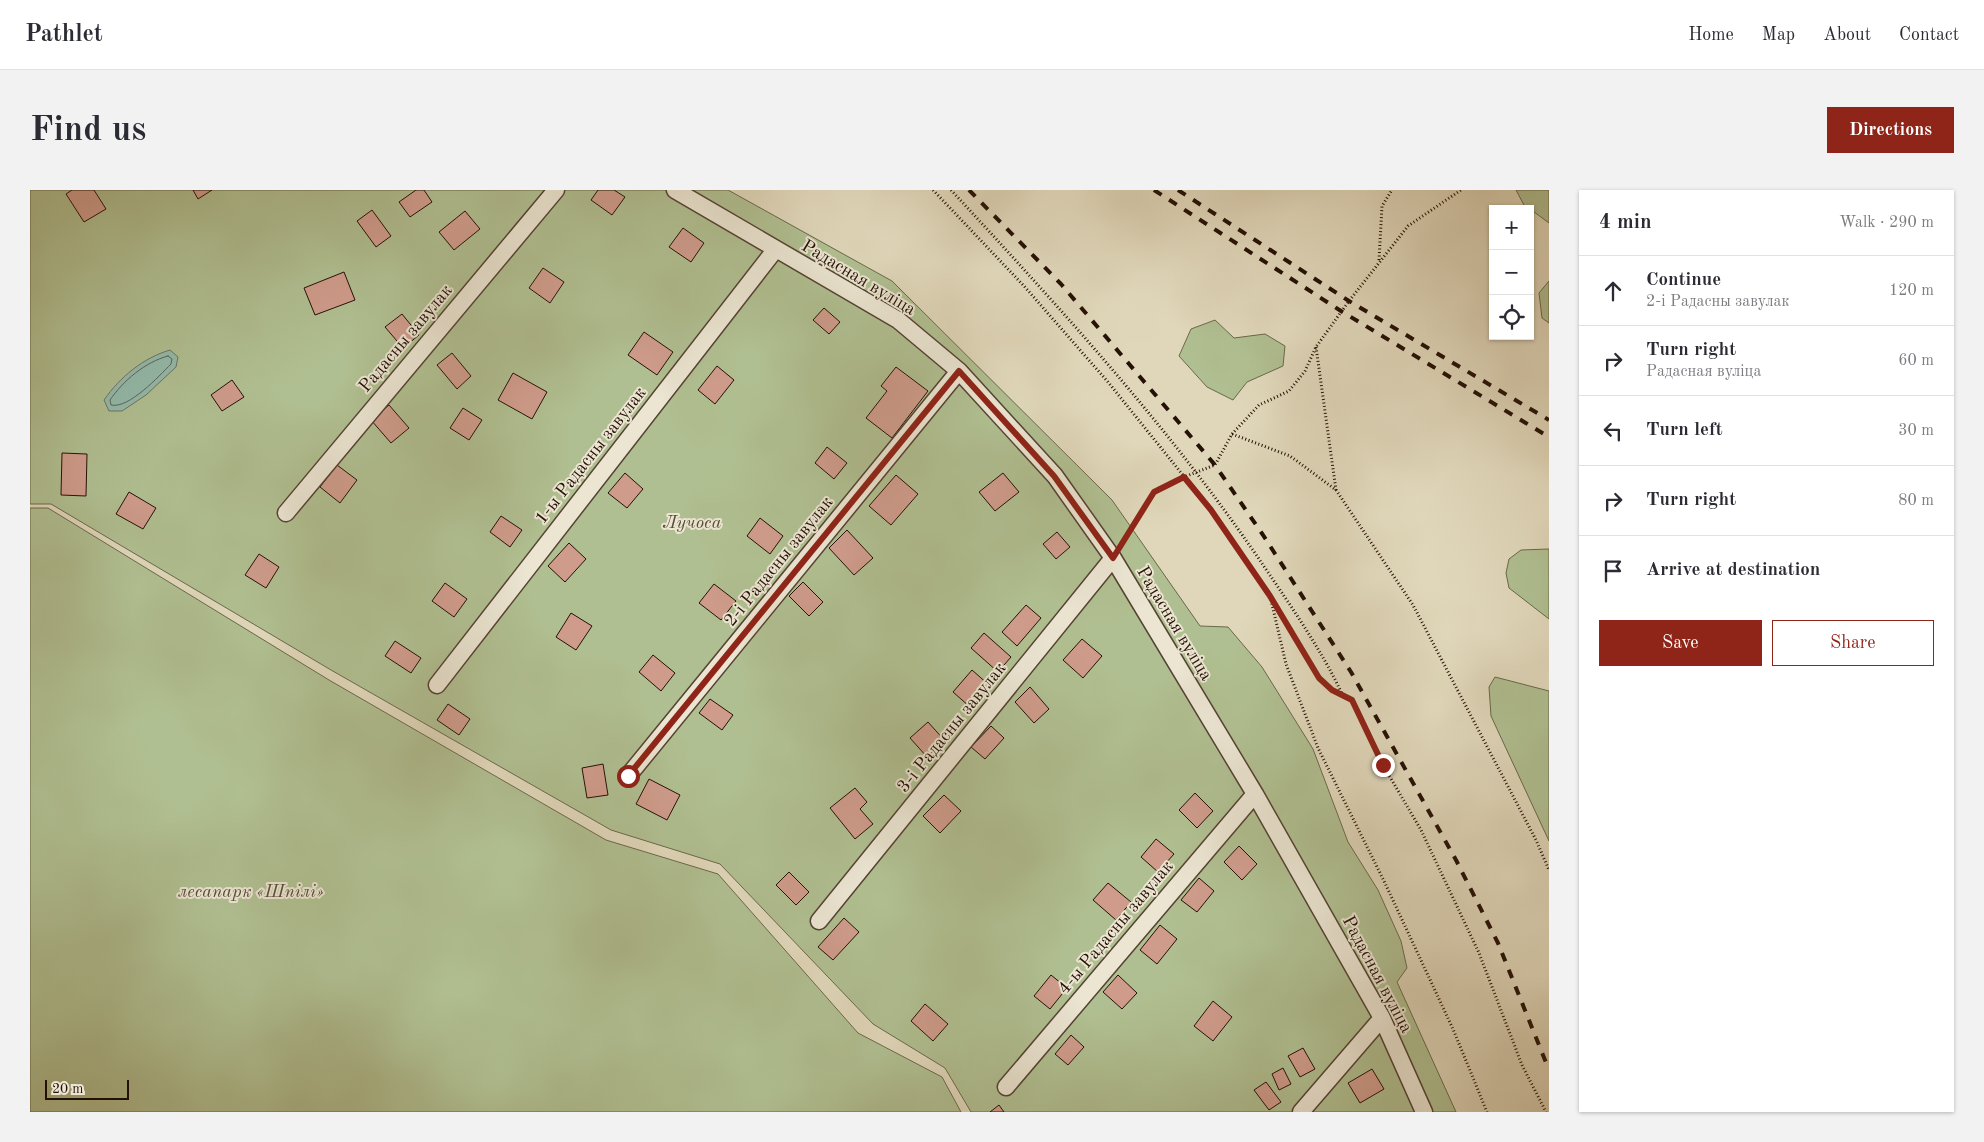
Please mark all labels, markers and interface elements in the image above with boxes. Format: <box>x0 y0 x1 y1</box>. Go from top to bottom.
text: Pathlet <box>25 23 103 47</box>
text: Home <box>1688 26 1734 44</box>
text: Map <box>1762 26 1795 44</box>
text: About <box>1823 26 1871 44</box>
text: Contact <box>1899 26 1959 44</box>
button: Directions <box>1827 107 1954 153</box>
text: Find us <box>30 113 146 148</box>
map controls <box>1489 205 1534 340</box>
button: + <box>1489 205 1534 250</box>
text: 4 min <box>1599 212 1652 233</box>
text: Walk · 290 m <box>1839 215 1934 231</box>
street label: Радасная вуліца <box>798 237 919 319</box>
button: − <box>1489 250 1534 295</box>
text: Continue <box>1646 271 1721 290</box>
icon: ahead <box>1599 277 1627 305</box>
street label: Радасны завулак <box>356 281 456 396</box>
text: 120 m <box>1889 283 1934 299</box>
text: 2-і Радасны завулак <box>1646 294 1789 310</box>
button: locate <box>1489 295 1534 340</box>
text: Turn right <box>1646 341 1736 360</box>
icon: right <box>1599 347 1627 375</box>
text: 60 m <box>1898 353 1934 369</box>
text: Радасная вуліца <box>1646 364 1761 380</box>
street label: 1-ы Радасны завулак <box>532 384 650 527</box>
icon: left <box>1599 417 1627 445</box>
text: Turn left <box>1646 421 1723 440</box>
text: 30 m <box>1898 423 1934 439</box>
icon: right <box>1599 487 1627 515</box>
text: Turn right <box>1646 491 1736 510</box>
street label: 2-і Радасны завулак <box>721 493 837 630</box>
text: 80 m <box>1898 493 1934 509</box>
park label: Лучоса <box>663 514 722 532</box>
icon: arrive <box>1599 557 1627 585</box>
text: Arrive at destination <box>1646 561 1820 580</box>
street label: Радасная вуліца <box>1133 563 1215 684</box>
button: Save <box>1599 620 1762 666</box>
button: Share <box>1772 620 1934 666</box>
street label: 3-і Радасны завулак <box>894 659 1010 796</box>
route end <box>1372 754 1395 777</box>
route start <box>617 765 640 788</box>
street label: 4-ы Радасны завулак <box>1055 857 1177 998</box>
park label: лесапарк «Шпілі» <box>178 883 324 901</box>
street label: Радасная вуліца <box>1339 913 1416 1036</box>
scale bar <box>45 1077 129 1100</box>
text: 20 m <box>52 1082 83 1096</box>

